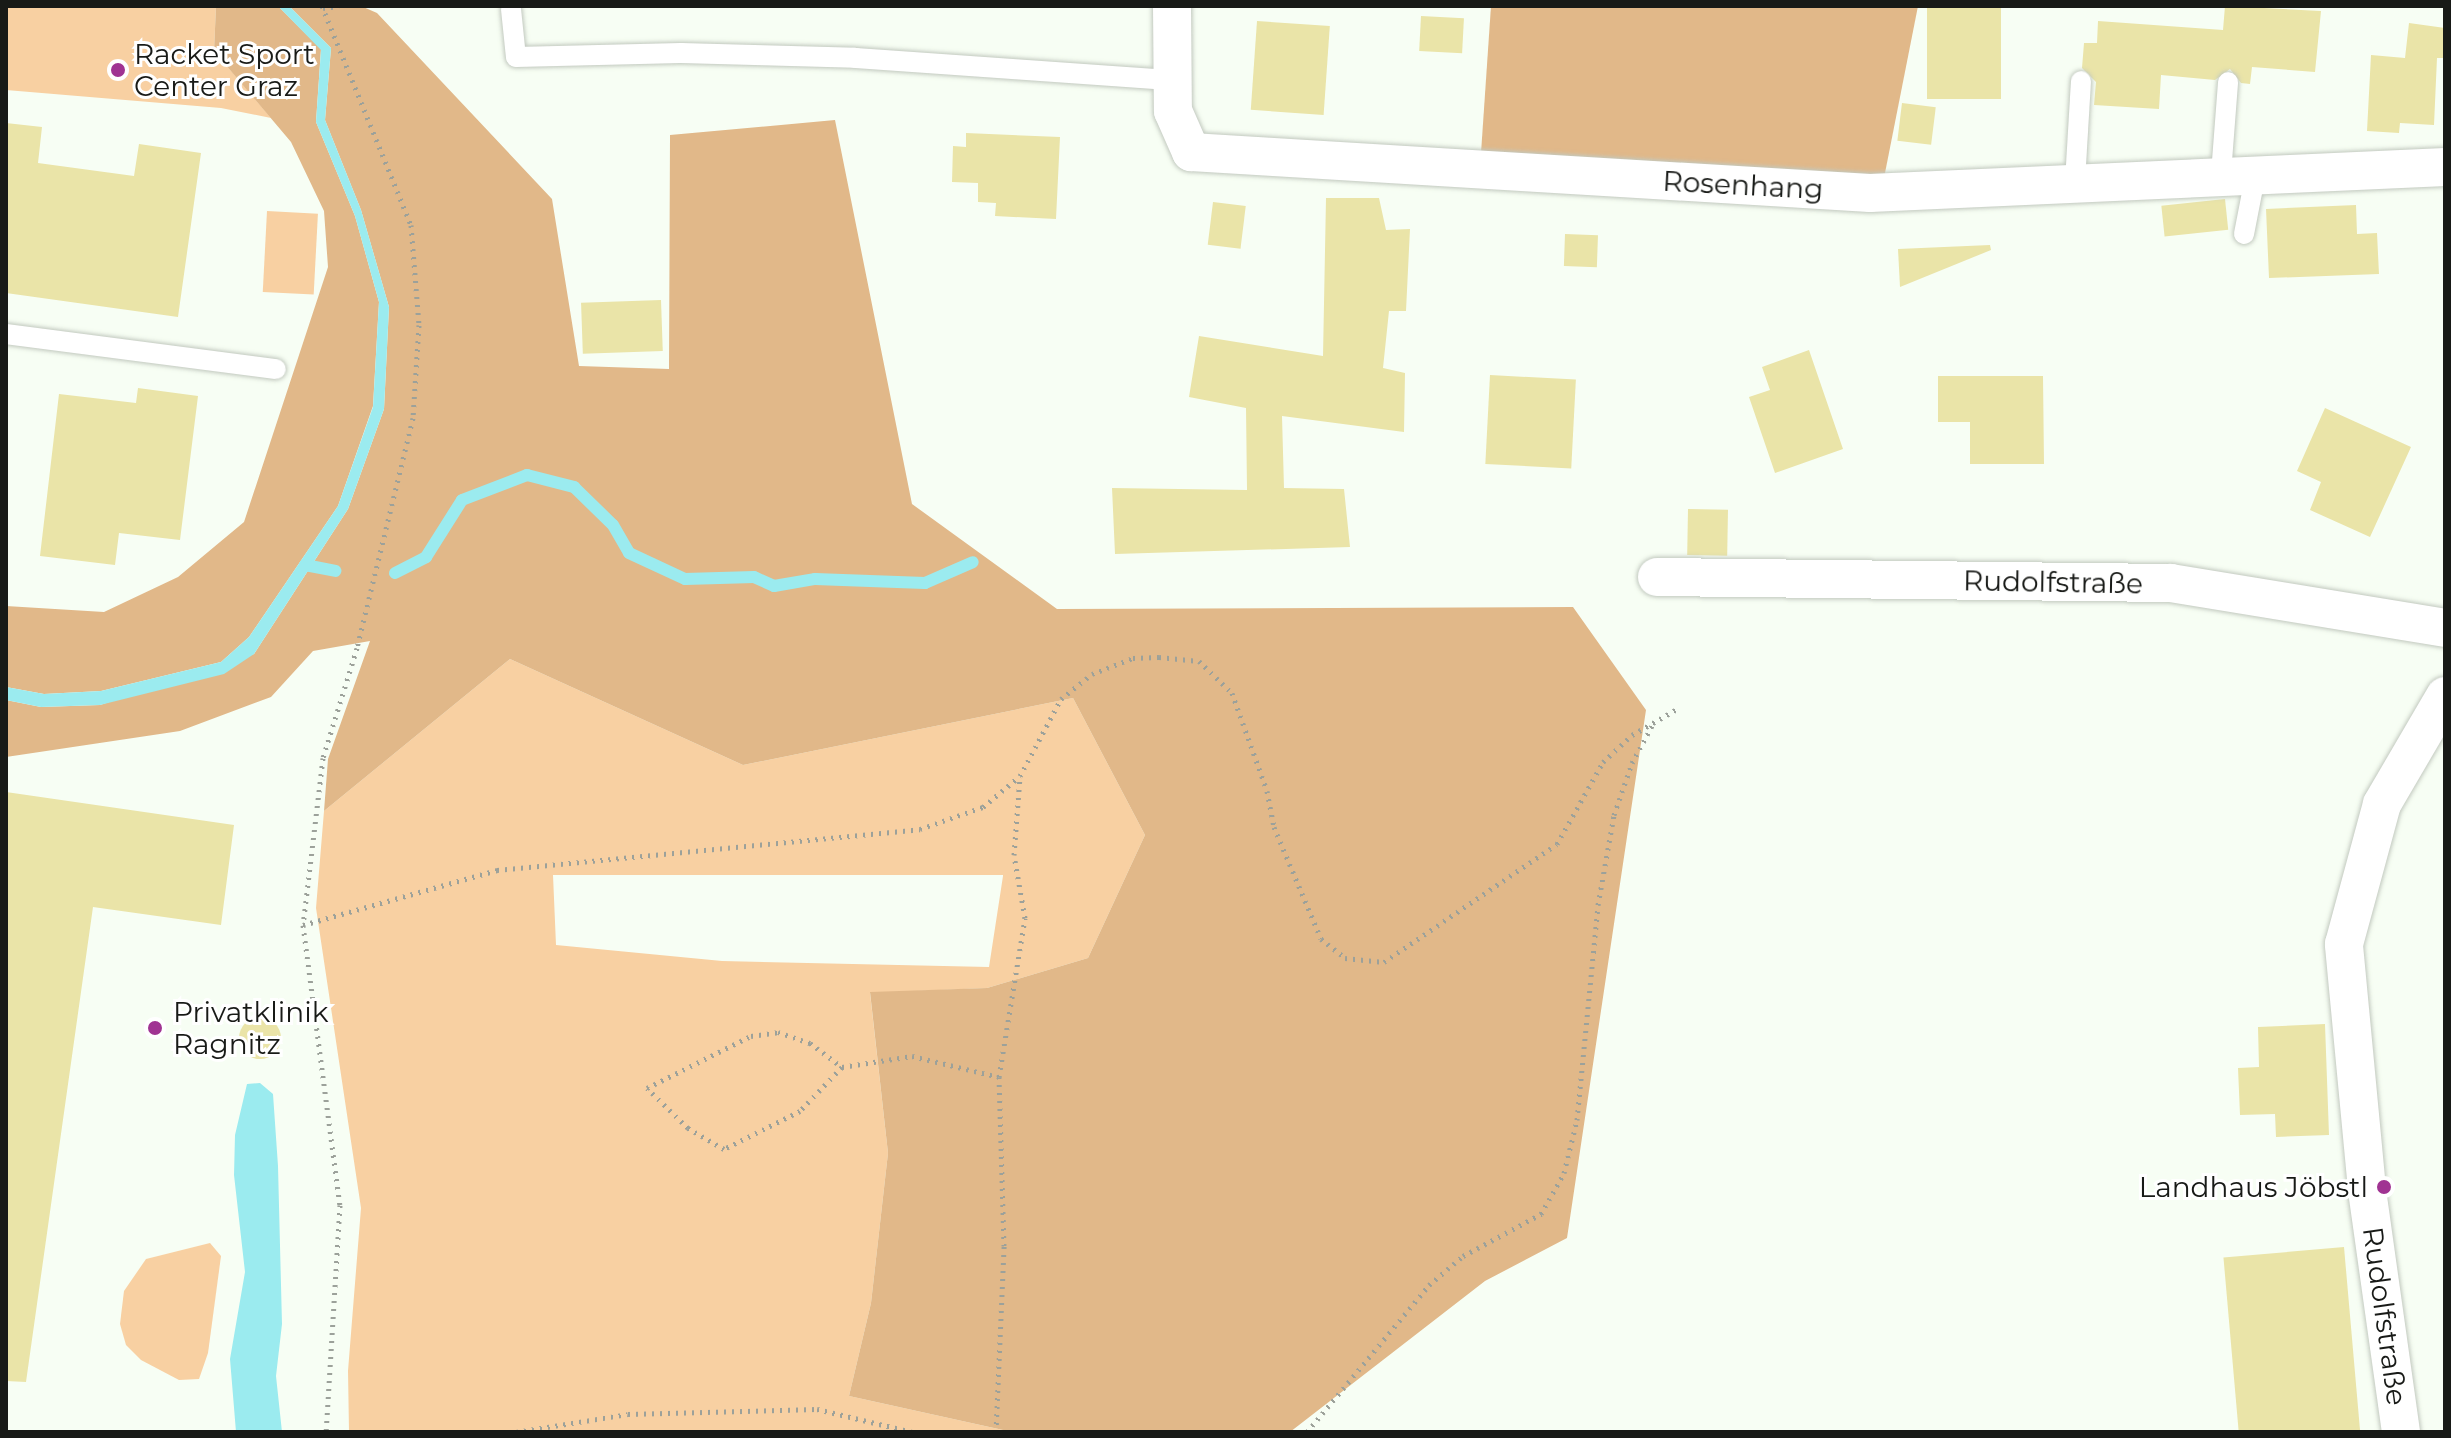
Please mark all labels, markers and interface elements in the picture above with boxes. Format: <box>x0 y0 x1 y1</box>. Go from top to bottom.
place label: Racket Sport Center Graz <box>134 37 315 103</box>
marker: Racket Sport Center Graz <box>109 61 127 79</box>
street label: Rosenhang <box>1662 164 1824 206</box>
street label: Rudolfstraße <box>1963 564 2143 600</box>
place label: Privatklinik Ragnitz <box>173 995 329 1061</box>
marker: Privatklinik Ragnitz <box>144 1017 166 1039</box>
place label: Landhaus Jöbstl <box>2139 1170 2368 1204</box>
marker: Landhaus Jöbstl <box>2375 1178 2393 1196</box>
street label: Rudolfstraße <box>2356 1225 2414 1407</box>

